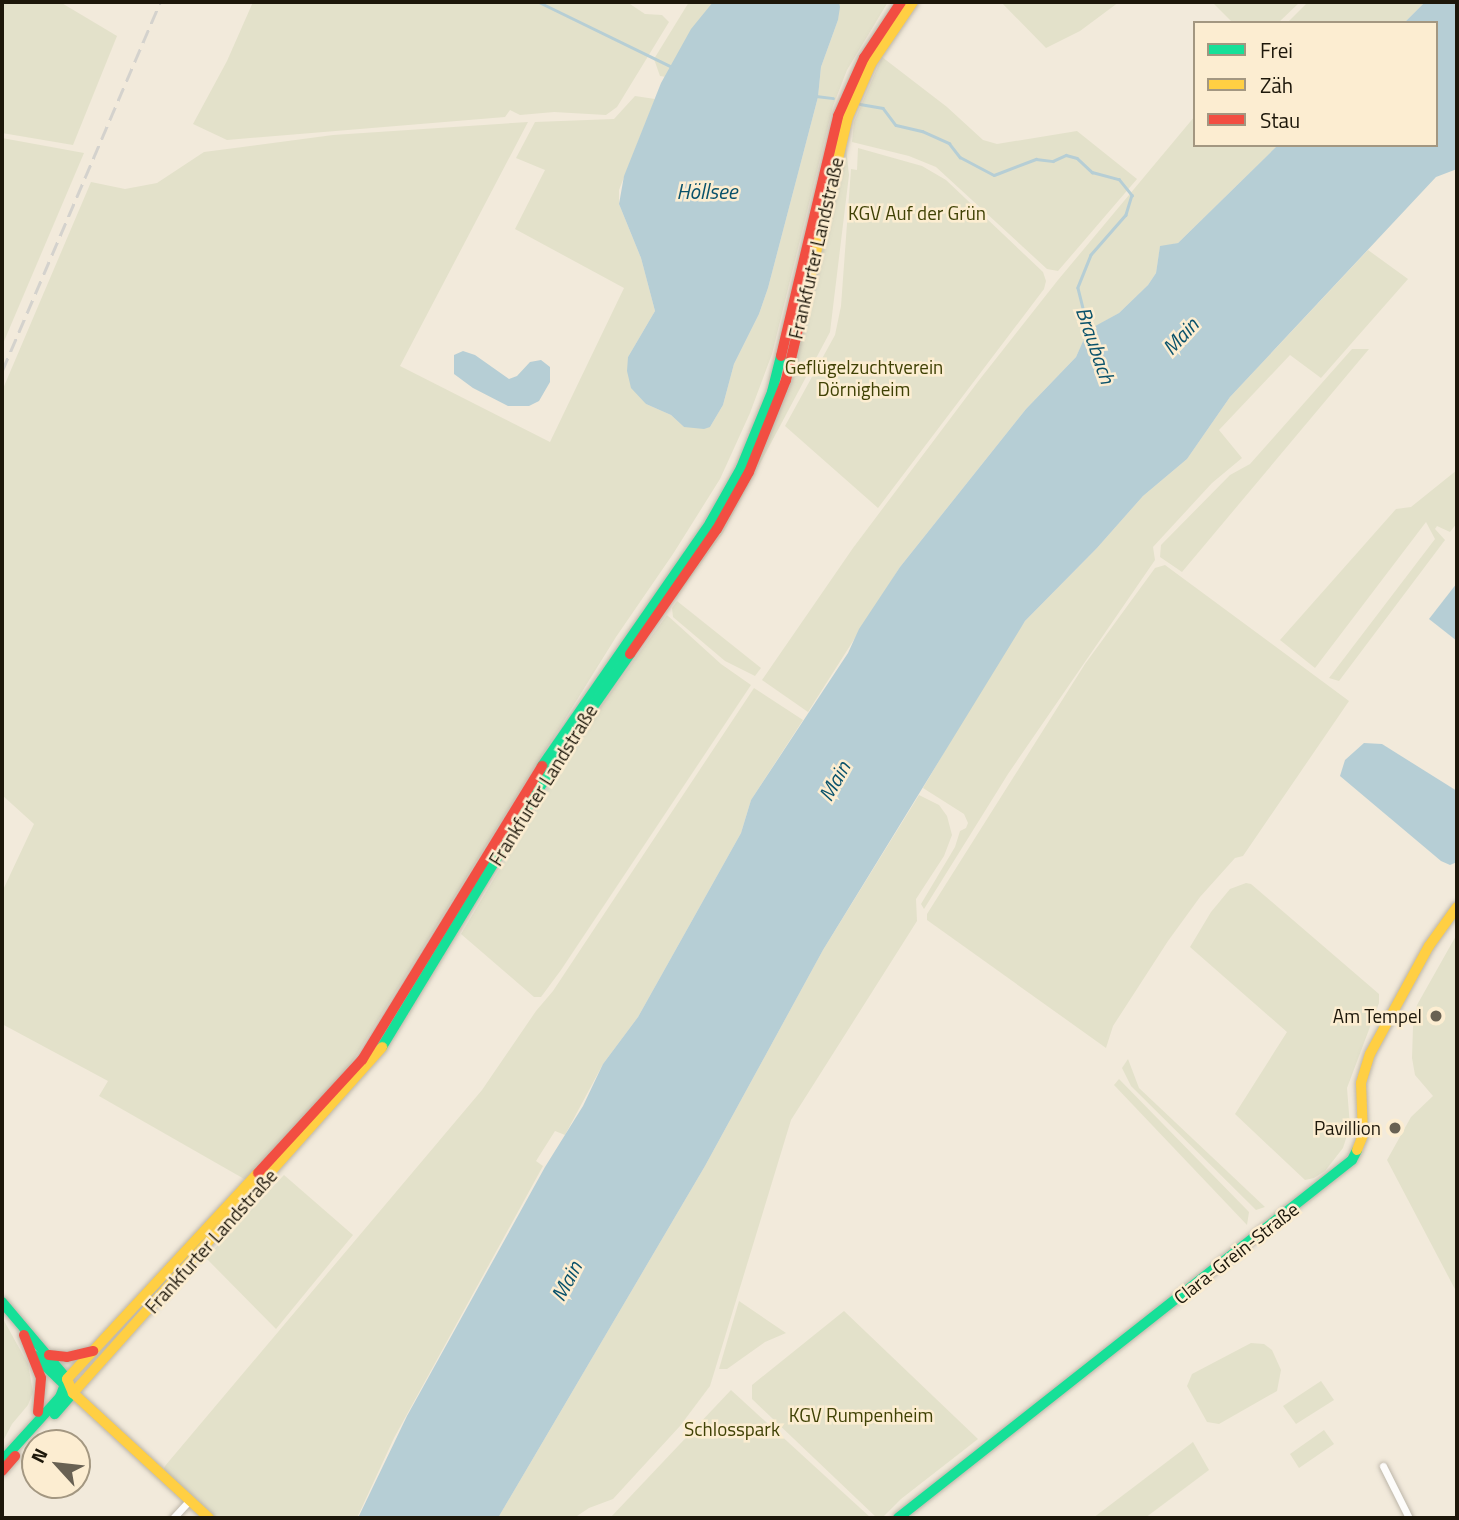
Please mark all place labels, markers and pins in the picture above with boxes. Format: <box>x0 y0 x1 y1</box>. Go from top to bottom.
place label: Am Tempel <box>1333 1005 1422 1027</box>
marker: Am Tempel <box>1428 1008 1444 1024</box>
place label: Pavillion <box>1314 1117 1381 1139</box>
marker: Pavillion <box>1387 1120 1403 1136</box>

